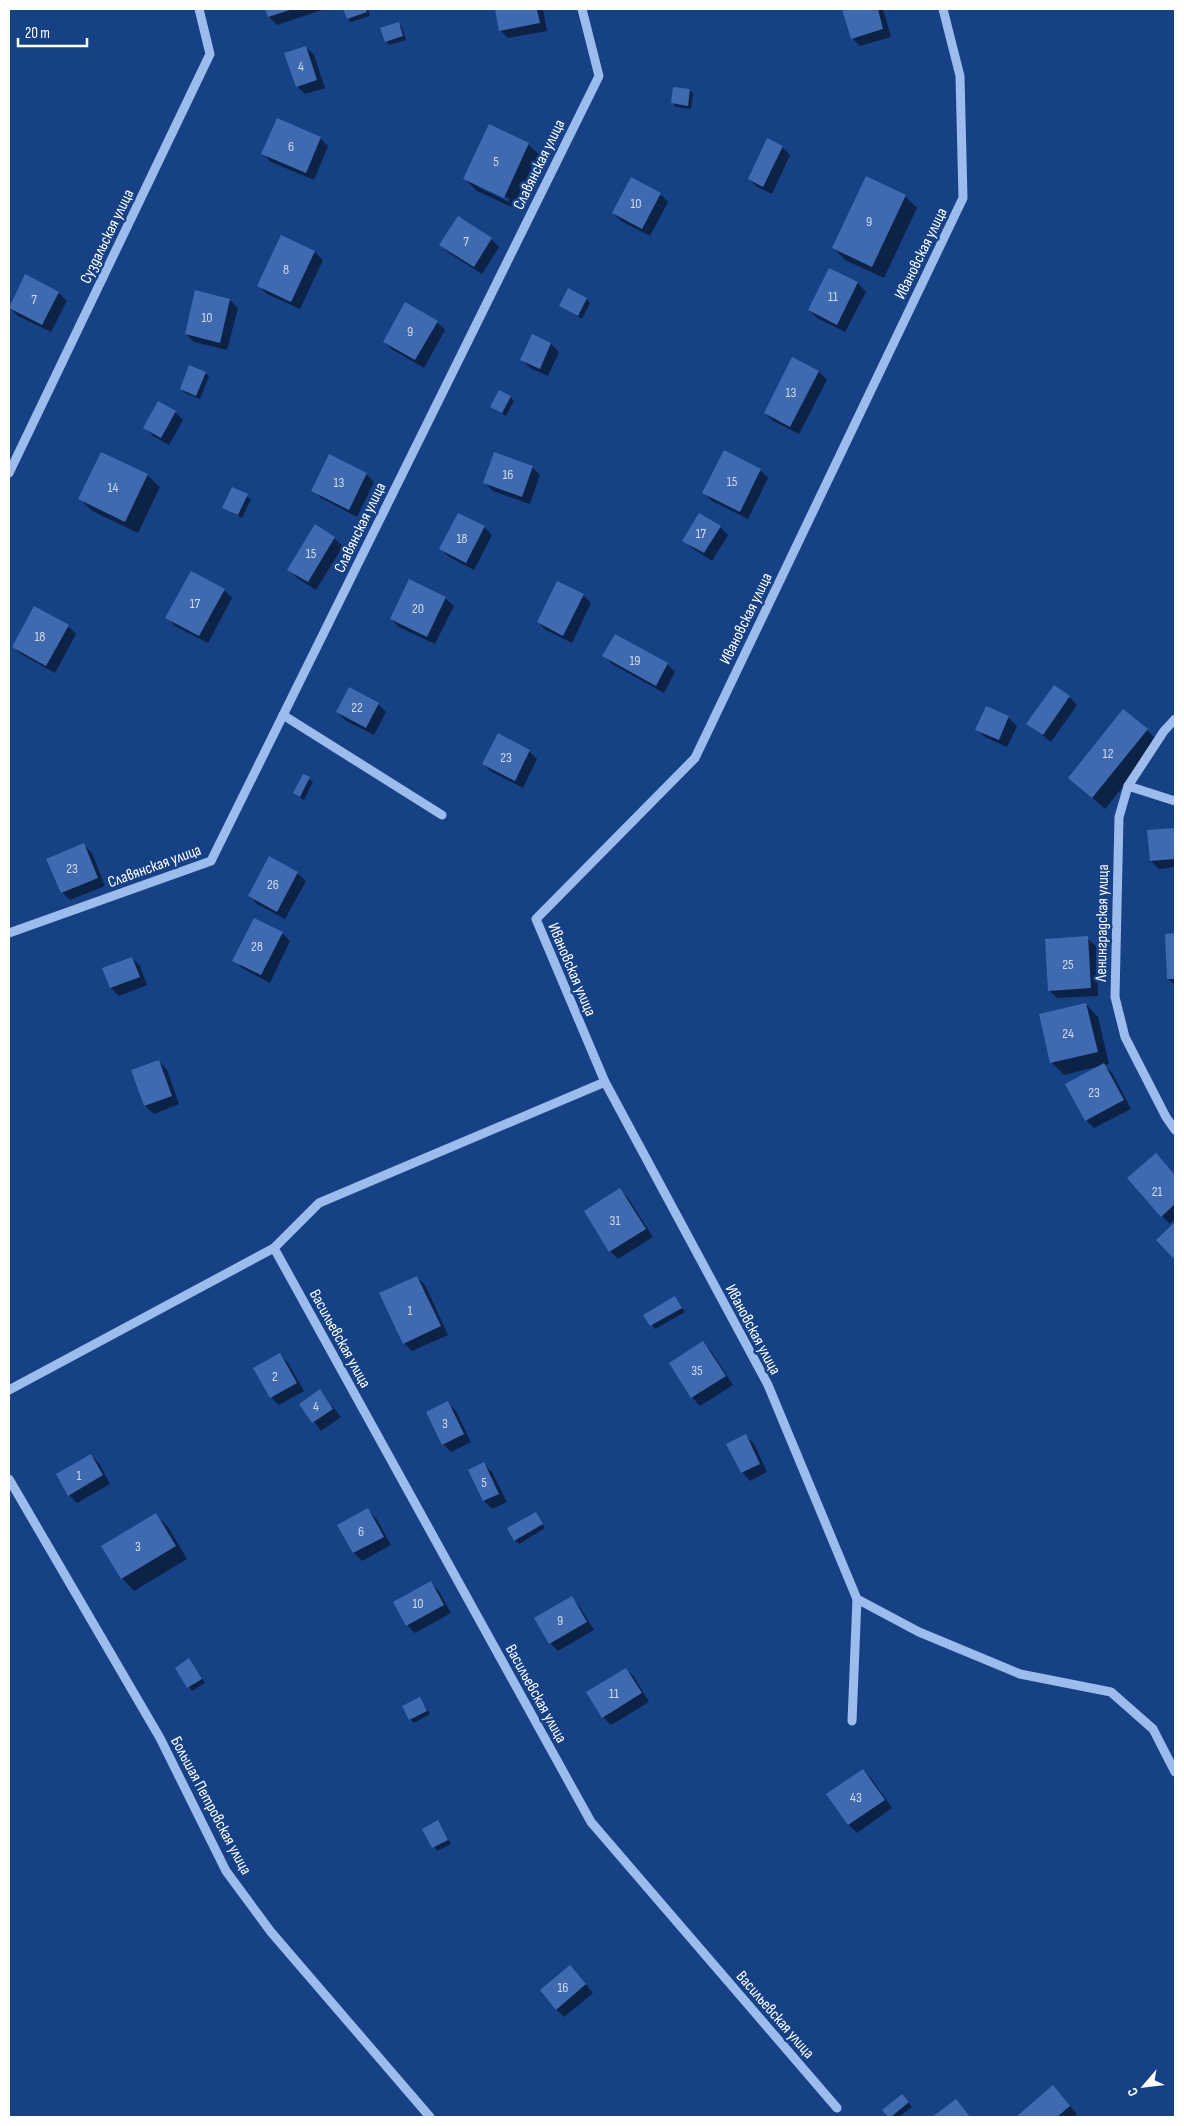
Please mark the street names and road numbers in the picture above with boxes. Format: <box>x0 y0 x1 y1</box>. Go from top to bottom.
street label: Славянская улица <box>509 116 569 213</box>
street label: Суздальская улица <box>76 186 138 287</box>
street label: Ивановская улица <box>891 205 952 303</box>
street label: Славянская улица <box>330 479 390 576</box>
street label: Ивановская улица <box>716 570 777 668</box>
street label: Славянская улица <box>105 841 204 892</box>
street label: Ленинградская улица <box>1092 864 1113 983</box>
street label: Ивановская улица <box>543 920 600 1019</box>
street label: Ивановская улица <box>721 1281 784 1378</box>
street label: Васильевская улица <box>305 1286 375 1391</box>
street label: Васильевская улица <box>501 1641 571 1746</box>
street label: Большая Петровская улица <box>166 1733 255 1878</box>
street label: Васильевская улица <box>732 1967 818 2063</box>

